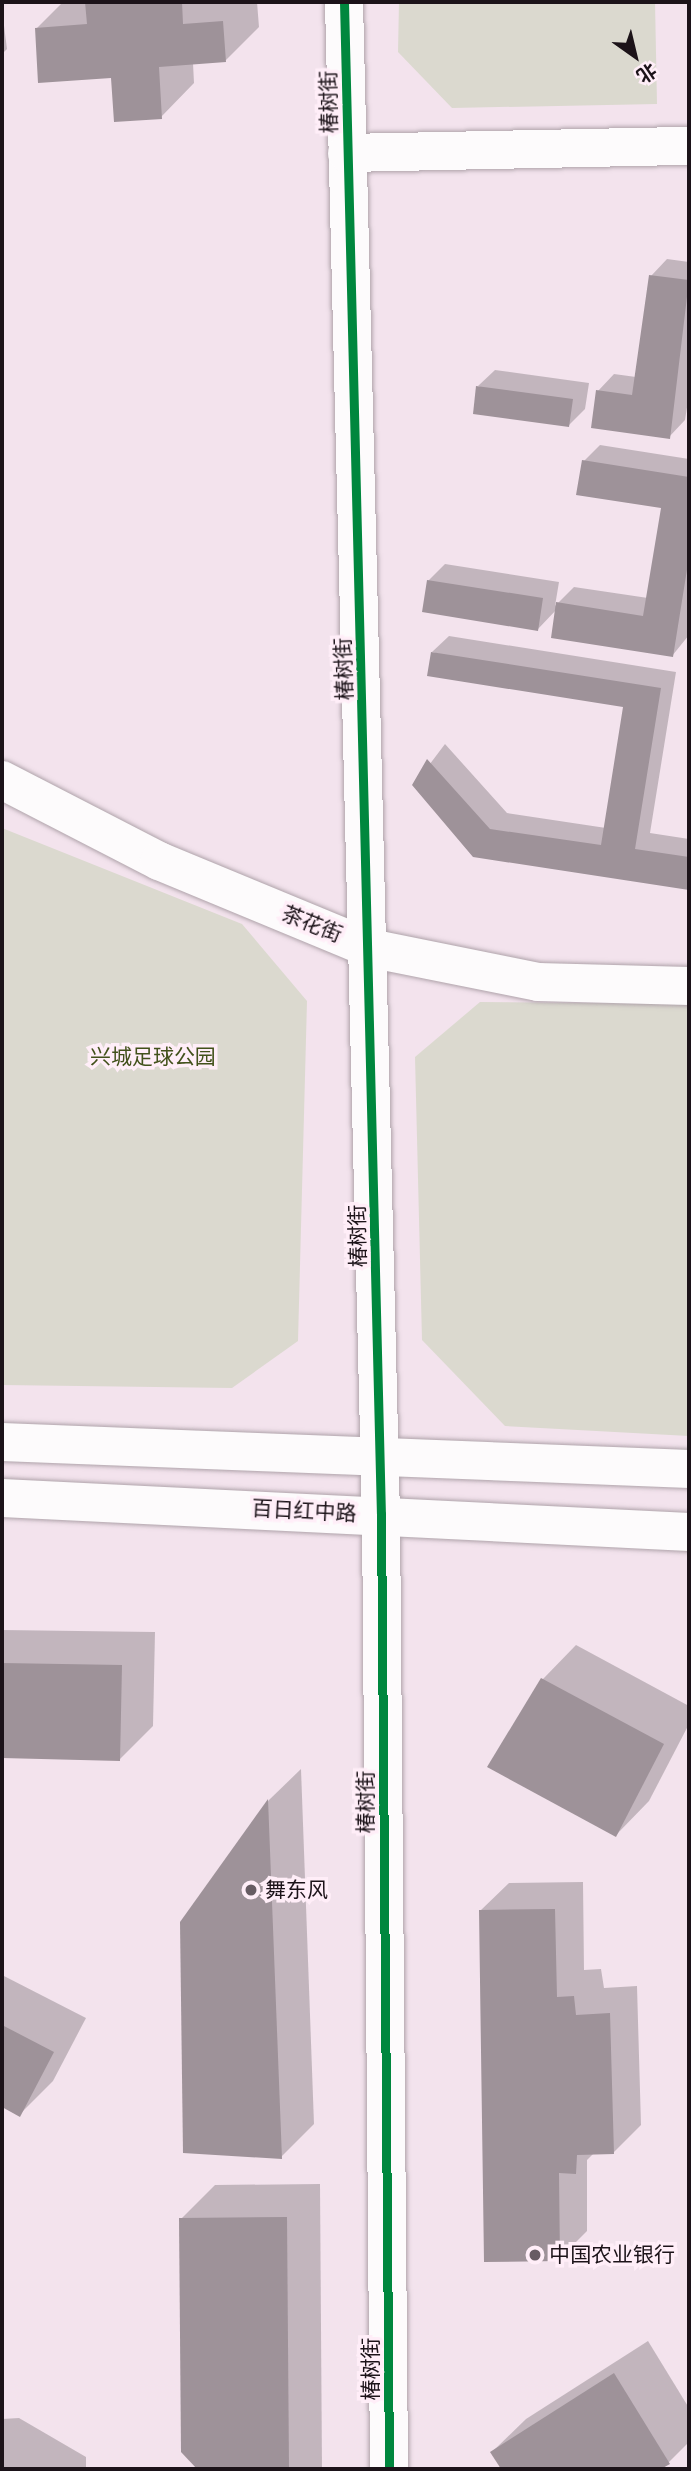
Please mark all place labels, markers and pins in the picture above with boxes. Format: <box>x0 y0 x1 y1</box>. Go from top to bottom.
place label: 舞东风 <box>265 1877 328 1903</box>
marker: 舞东风 <box>243 1882 259 1898</box>
place label: 中国农业银行 <box>549 2242 675 2268</box>
marker: 中国农业银行 <box>527 2247 543 2263</box>

